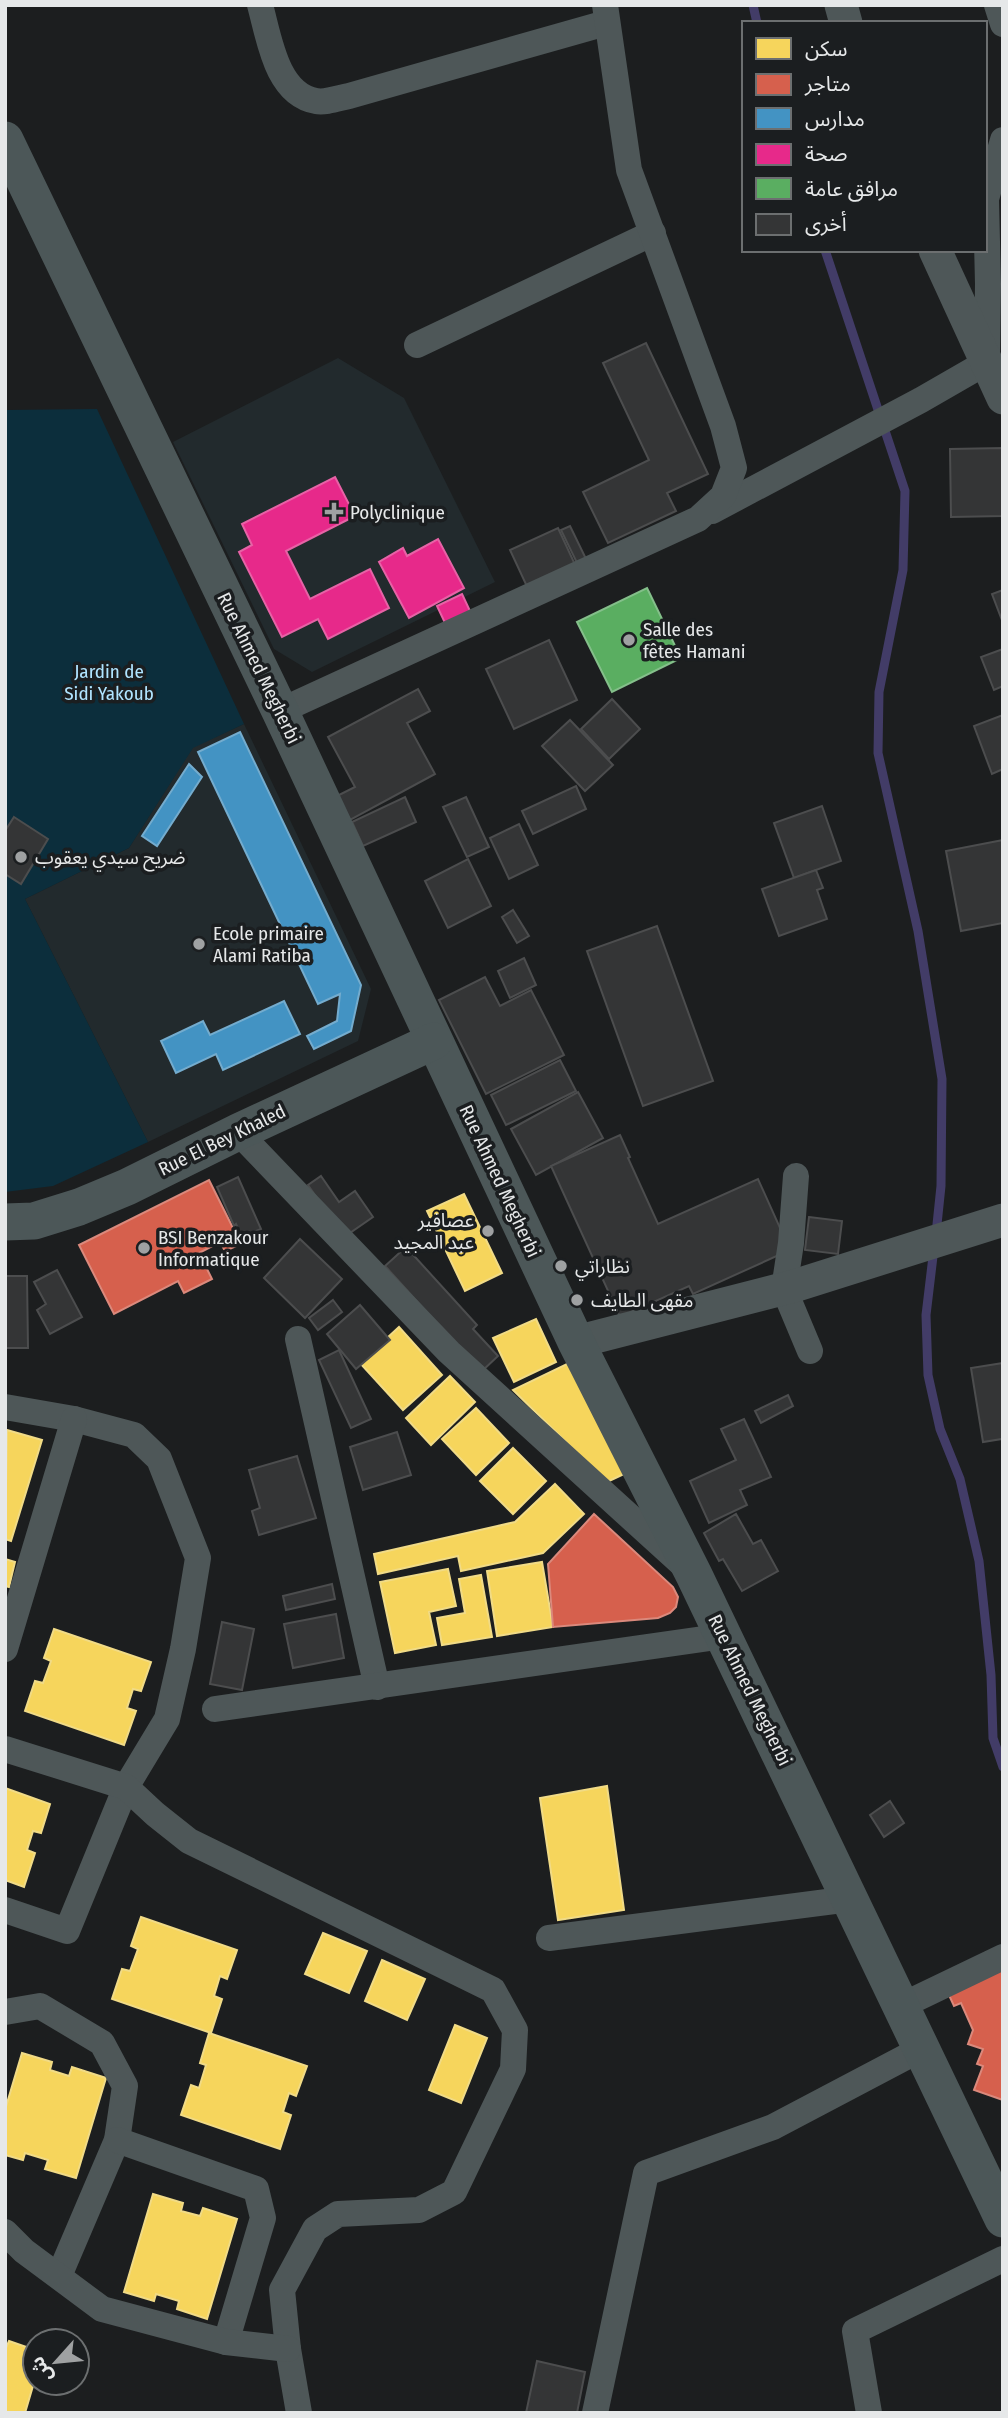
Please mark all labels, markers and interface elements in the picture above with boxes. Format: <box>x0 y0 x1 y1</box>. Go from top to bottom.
legend <box>742 21 987 252</box>
text: سكن <box>805 36 847 62</box>
text: متاجر <box>804 71 851 97</box>
text: مدارس <box>805 106 865 132</box>
text: صحة <box>805 141 848 167</box>
text: مرافق عامة <box>805 176 898 202</box>
text: أخرى <box>805 211 847 237</box>
place label: Polyclinique <box>350 501 445 524</box>
marker: Polyclinique <box>324 502 344 522</box>
street label: Rue Ahmed Megherbi <box>212 589 306 747</box>
place label: Salle des fêtes Hamani <box>643 618 745 663</box>
marker: Salle des fêtes Hamani <box>621 632 637 648</box>
park label: Jardin de Sidi Yakoub <box>64 660 154 705</box>
place label: ضريح سيدي يعقوب <box>35 846 185 872</box>
marker: ضريح سيدي يعقوب <box>13 849 29 865</box>
place label: Ecole primaire Alami Ratiba <box>213 922 324 967</box>
marker: Ecole primaire Alami Ratiba <box>191 936 207 952</box>
street label: Rue El Bey Khaled <box>155 1099 289 1181</box>
street label: Rue Ahmed Megherbi <box>455 1101 545 1261</box>
place label: عصافير عبد المجيد <box>394 1209 474 1254</box>
marker: عصافير عبد المجيد <box>480 1223 496 1239</box>
place label: BSI Benzakour Informatique <box>158 1226 269 1271</box>
marker: BSI Benzakour Informatique <box>136 1240 152 1256</box>
place label: نظاراتي <box>575 1255 630 1281</box>
marker: نظاراتي <box>553 1258 569 1274</box>
place label: مقهى الطايف <box>591 1289 694 1312</box>
marker: مقهى الطايف <box>569 1292 585 1308</box>
street label: Rue Ahmed Megherbi <box>703 1611 797 1769</box>
north arrow <box>21 2327 91 2397</box>
text: ش <box>25 2353 57 2386</box>

